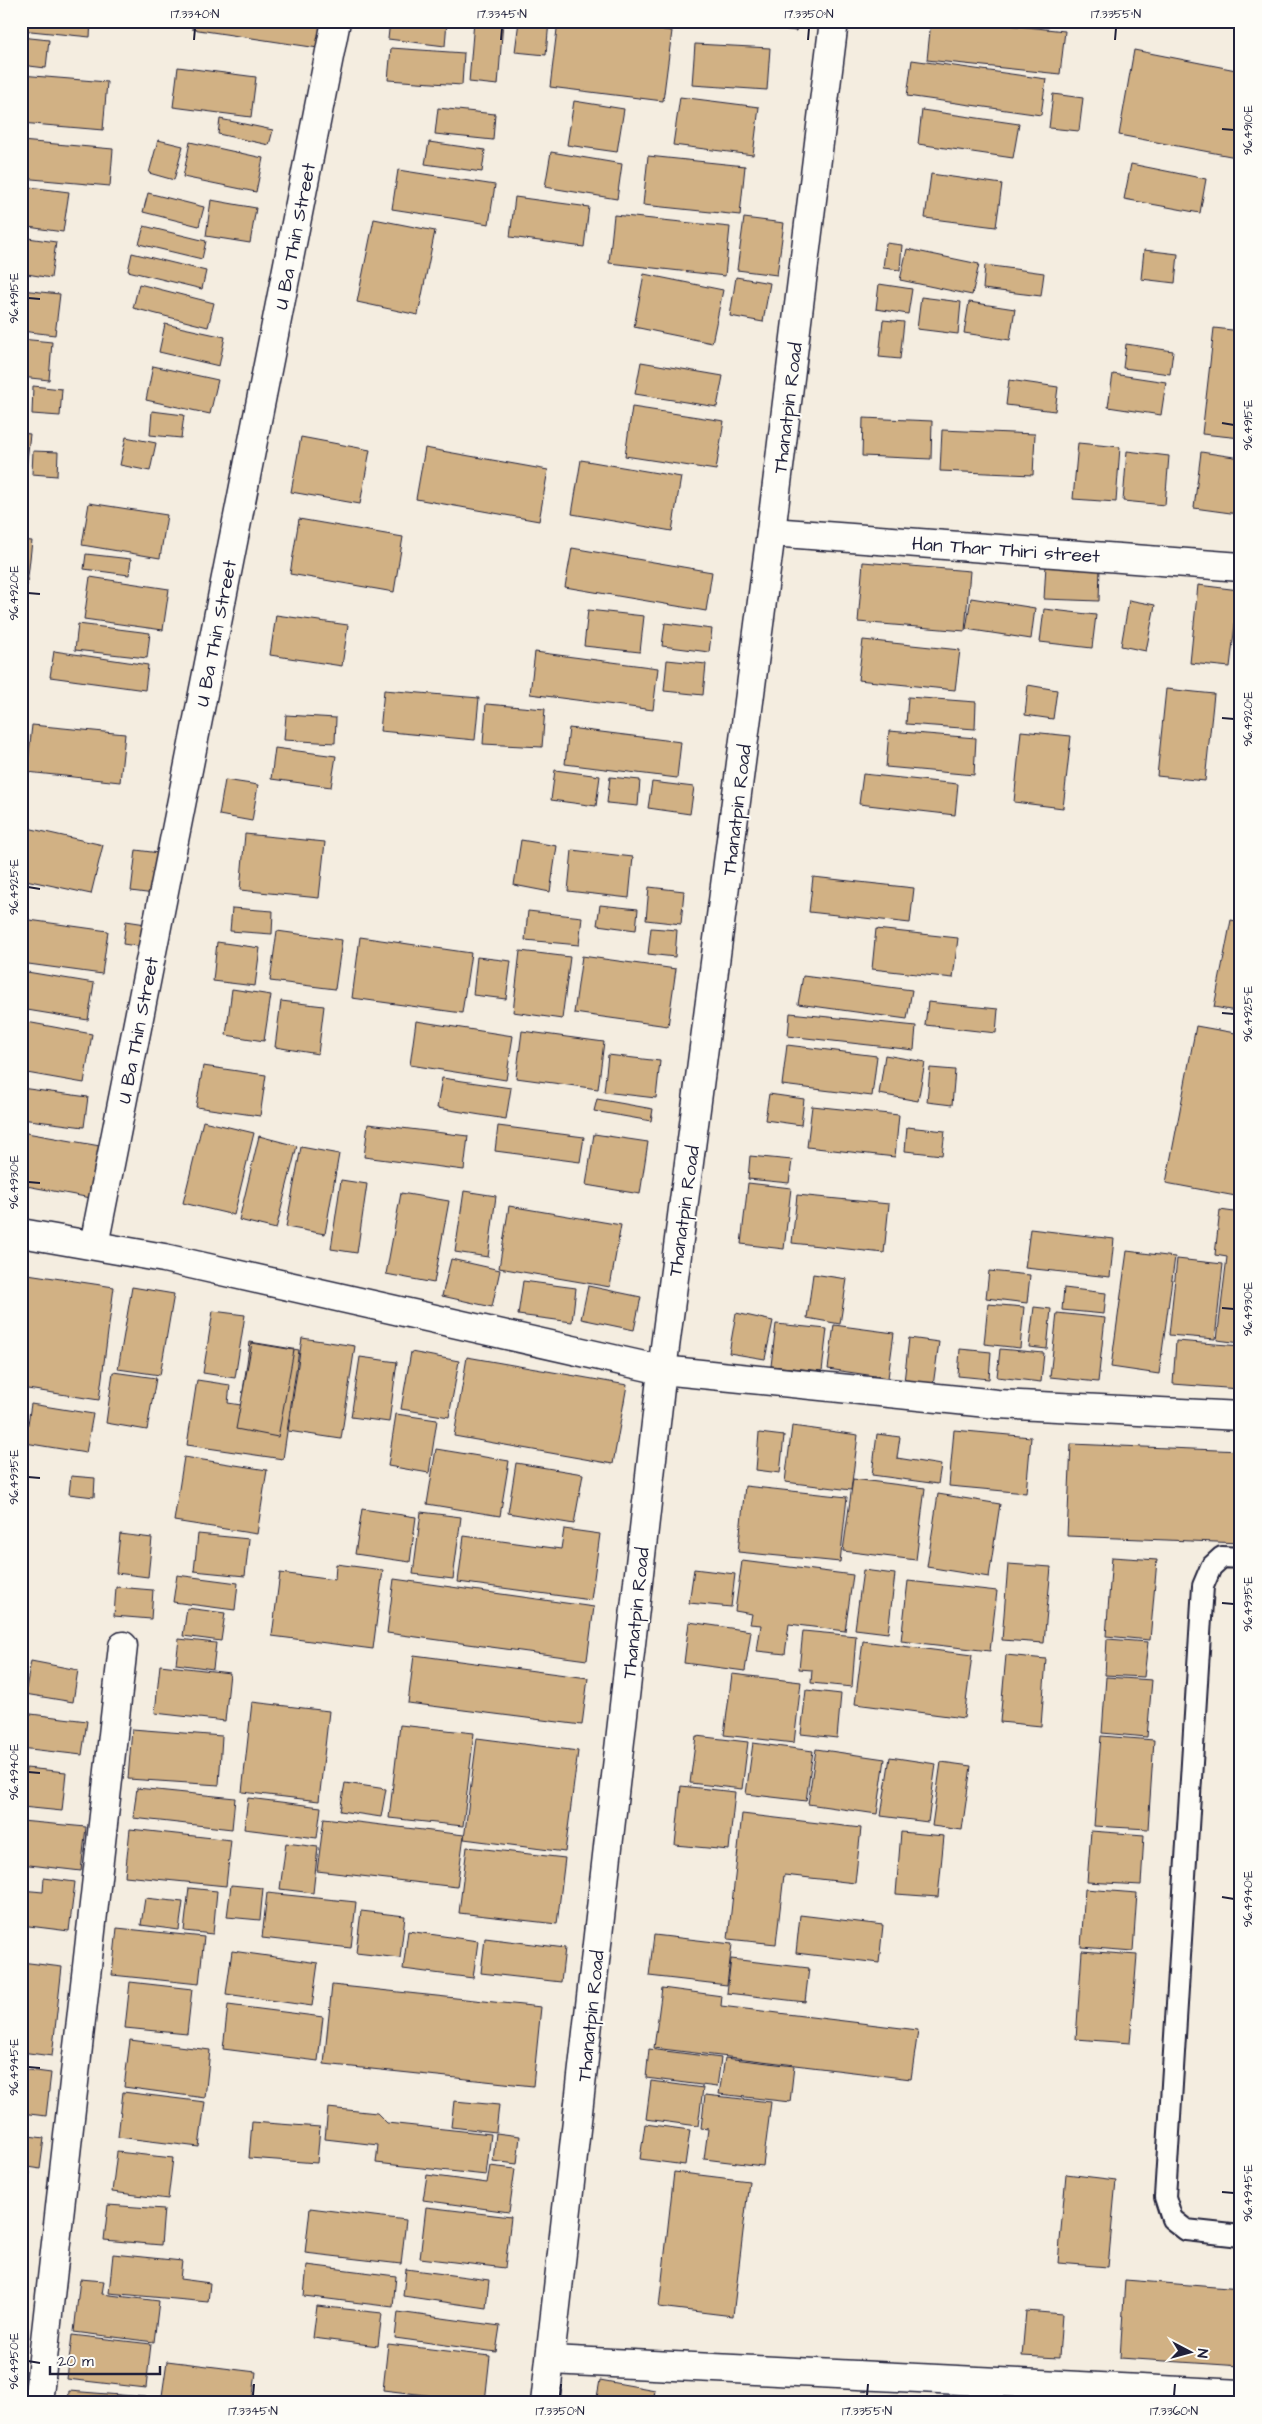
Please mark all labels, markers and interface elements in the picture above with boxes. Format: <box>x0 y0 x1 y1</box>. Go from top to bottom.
text: 17.3340°N <box>171 6 220 23</box>
text: 17.3345°N <box>477 6 527 23</box>
text: 17.3350°N <box>784 6 834 23</box>
text: 17.3355°N <box>1091 6 1141 23</box>
text: 96.4910°E <box>1240 105 1257 155</box>
street label: U Ba Thin Street <box>268 160 323 312</box>
text: 96.4915°E <box>6 273 23 323</box>
street label: Thanatpin Road <box>767 341 810 475</box>
text: 96.4915°E <box>1240 400 1257 450</box>
street label: Han Thar Thiri street <box>911 530 1101 571</box>
street label: U Ba Thin Street <box>189 557 244 709</box>
text: 96.4920°E <box>6 565 23 621</box>
text: 96.4920°E <box>1240 691 1257 747</box>
street label: Thanatpin Road <box>716 743 759 877</box>
text: 96.4925°E <box>6 859 23 915</box>
street label: U Ba Thin Street <box>111 954 166 1106</box>
text: 96.4925°E <box>1240 986 1257 1042</box>
street label: Thanatpin Road <box>662 1144 707 1278</box>
text: 96.4930°E <box>6 1155 23 1209</box>
text: 96.4930°E <box>1240 1282 1257 1336</box>
text: 96.4935°E <box>6 1449 23 1505</box>
street label: Thanatpin Road <box>616 1546 657 1680</box>
text: 96.4935°E <box>1240 1576 1257 1632</box>
text: 96.4940°E <box>6 1744 23 1800</box>
text: 96.4940°E <box>1240 1871 1257 1927</box>
street label: Thanatpin Road <box>571 1949 612 2083</box>
text: 96.4945°E <box>6 2038 23 2096</box>
text: 96.4945°E <box>1240 2164 1257 2222</box>
north arrow <box>1164 2326 1214 2376</box>
text: 96.4950°E <box>6 2333 23 2389</box>
scale bar <box>50 2344 160 2376</box>
text: N <box>1192 2348 1212 2359</box>
text: 20 m <box>58 2351 94 2372</box>
text: 17.3345°N <box>228 2403 278 2420</box>
text: 17.3350°N <box>535 2403 585 2420</box>
text: 17.3355°N <box>842 2403 892 2420</box>
text: 17.3360°N <box>1150 2403 1199 2420</box>

